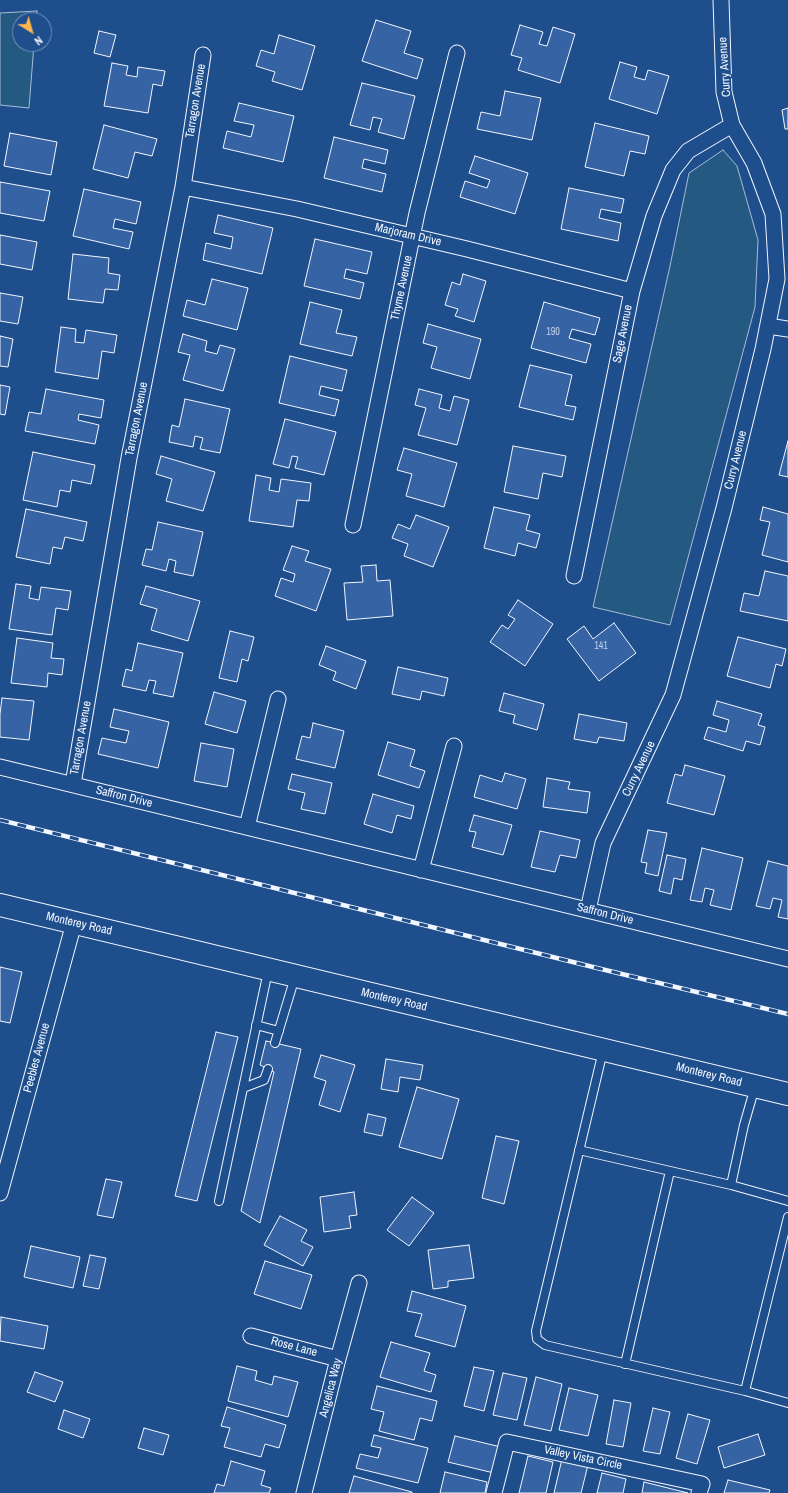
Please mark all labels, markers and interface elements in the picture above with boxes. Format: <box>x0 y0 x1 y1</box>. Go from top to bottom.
north arrow <box>12 12 52 52</box>
text: N <box>32 33 45 48</box>
street label: Curry Avenue <box>716 37 734 97</box>
street label: Tarragon Avenue <box>183 63 209 139</box>
street label: Marjoram Drive <box>373 220 443 250</box>
street label: Thyme Avenue <box>388 254 416 322</box>
street label: Sage Avenue <box>610 304 636 364</box>
house number: 190 <box>546 326 560 338</box>
street label: Tarragon Avenue <box>123 381 151 457</box>
street label: Curry Avenue <box>722 429 750 491</box>
house number: 141 <box>594 640 608 652</box>
street label: Tarragon Avenue <box>67 700 95 776</box>
street label: Curry Avenue <box>619 739 659 799</box>
street label: Saffron Drive <box>94 783 154 811</box>
street label: Saffron Drive <box>575 900 635 928</box>
street label: Monterey Road <box>45 909 113 939</box>
street label: Monterey Road <box>360 985 428 1015</box>
street label: Peebles Avenue <box>21 1022 53 1094</box>
street label: Monterey Road <box>675 1060 743 1090</box>
street label: Rose Lane <box>269 1334 319 1360</box>
street label: Angelica Way <box>317 1357 345 1419</box>
street label: Valley Vista Circle <box>543 1443 623 1473</box>

